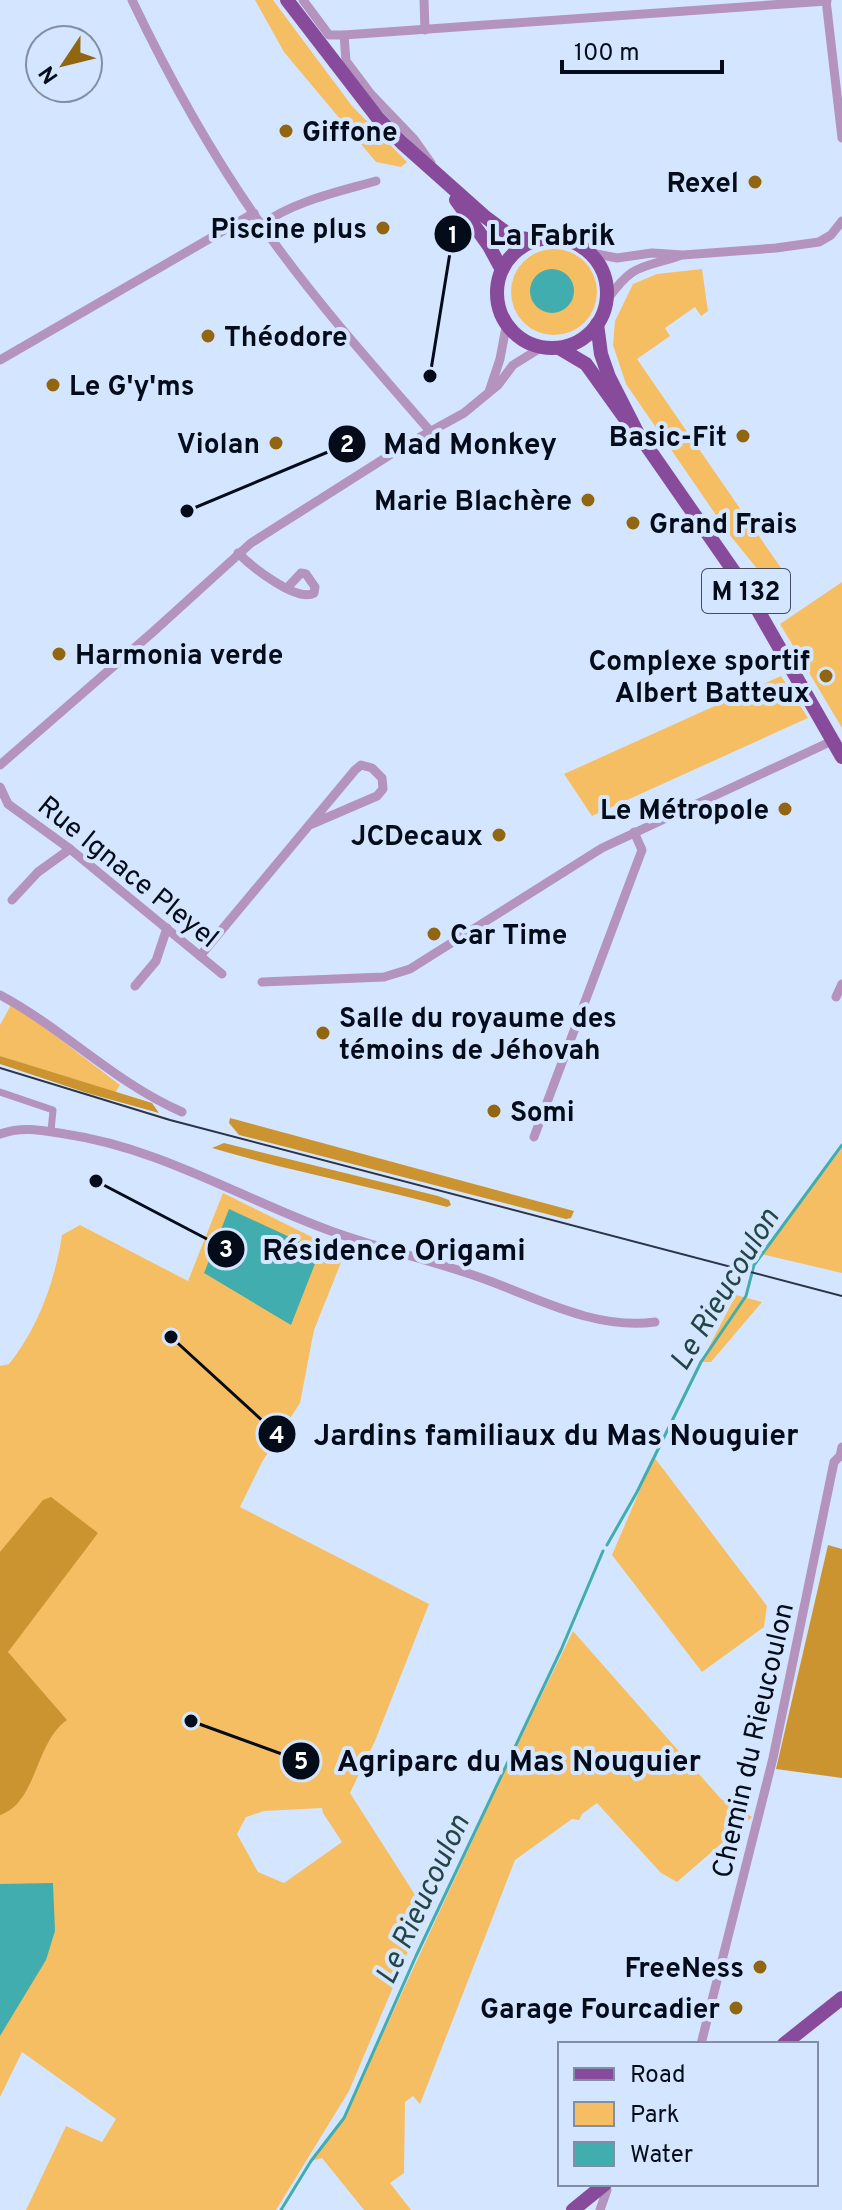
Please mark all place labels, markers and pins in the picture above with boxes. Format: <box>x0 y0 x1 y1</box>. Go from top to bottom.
place label: Giffone <box>302 116 398 152</box>
marker: Giffone <box>277 122 295 140</box>
place label: Rexel <box>666 167 739 203</box>
marker: Rexel <box>746 173 764 191</box>
callout: La Fabrik <box>433 207 632 261</box>
place label: Piscine plus <box>211 213 367 249</box>
marker: Piscine plus <box>374 219 392 237</box>
place label: Théodore <box>224 321 347 357</box>
marker: Théodore <box>199 327 217 345</box>
place label: Le G'y'ms <box>69 370 194 406</box>
marker: Le G'y'ms <box>44 376 62 394</box>
callout: Mad Monkey <box>327 417 573 471</box>
place label: Basic-Fit <box>609 421 727 457</box>
marker: Basic-Fit <box>734 427 752 445</box>
place label: Violan <box>177 428 260 464</box>
marker: Violan <box>267 434 285 452</box>
place label: Marie Blachère <box>374 485 572 521</box>
marker: Marie Blachère <box>579 491 597 509</box>
place label: Grand Frais <box>649 508 798 544</box>
marker: Grand Frais <box>624 514 642 532</box>
place label: Harmonia verde <box>75 639 283 675</box>
marker: Harmonia verde <box>50 645 68 663</box>
place label: Complexe sportif Albert Batteux <box>589 645 810 713</box>
marker: Complexe sportif Albert Batteux <box>817 667 835 685</box>
place label: Le Métropole <box>600 794 769 830</box>
marker: Le Métropole <box>776 800 794 818</box>
place label: JCDecaux <box>351 820 483 856</box>
marker: JCDecaux <box>490 826 508 844</box>
place label: Car Time <box>450 919 567 955</box>
marker: Car Time <box>425 925 443 943</box>
place label: Salle du royaume des témoins de Jéhovah <box>339 1002 617 1070</box>
marker: Salle du royaume des témoins de Jéhovah <box>314 1024 332 1042</box>
place label: Somi <box>510 1096 575 1132</box>
marker: Somi <box>485 1102 503 1120</box>
callout: Résidence Origami <box>206 1222 542 1276</box>
callout: Jardins familiaux du Mas Nouguier <box>257 1407 814 1461</box>
callout: Agriparc du Mas Nouguier <box>281 1734 717 1788</box>
place label: FreeNess <box>624 1952 744 1988</box>
marker: FreeNess <box>751 1958 769 1976</box>
place label: Garage Fourcadier <box>480 1993 720 2029</box>
marker: Garage Fourcadier <box>727 1999 745 2017</box>

